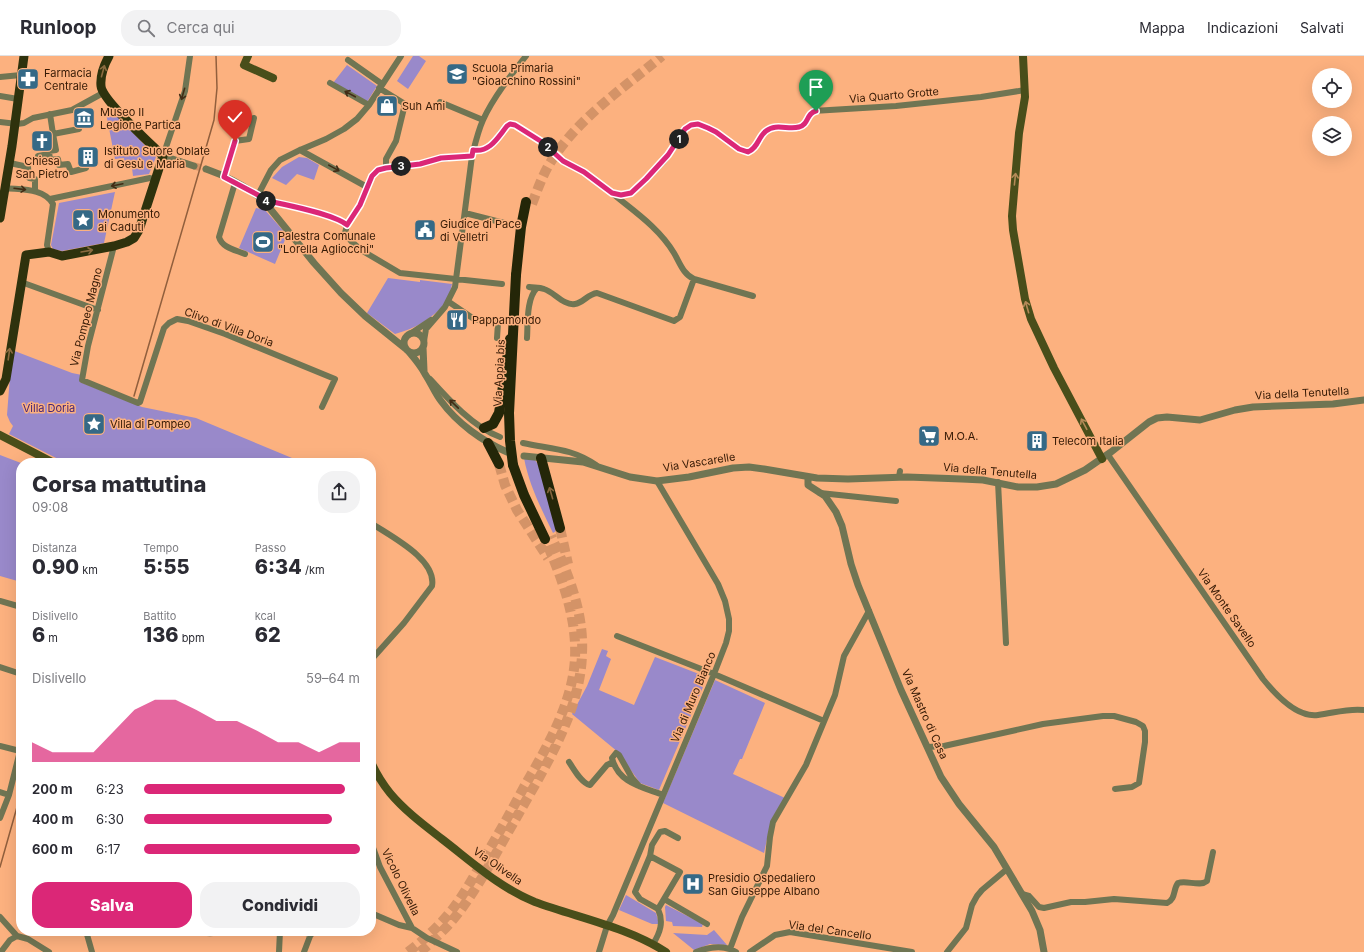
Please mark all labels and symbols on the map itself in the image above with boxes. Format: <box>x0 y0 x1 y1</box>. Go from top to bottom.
school or university icon: Scuola Primaria "Gioacchino Rossini" <box>444 61 470 87</box>
place label: Scuola Primaria "Gioacchino Rossini" <box>472 61 581 88</box>
one-way arrow <box>100 65 107 78</box>
pharmacy icon: Farmacia Centrale <box>15 66 41 92</box>
place label: Farmacia Centrale <box>44 66 92 93</box>
pin <box>799 70 833 111</box>
street label: Via Quarto Grotte <box>849 84 939 106</box>
one-way arrow <box>179 88 186 101</box>
one-way arrow <box>344 90 356 97</box>
shop icon: Suh Ami <box>374 93 400 119</box>
place label: Suh Ami <box>402 99 445 113</box>
pin <box>218 100 252 141</box>
museum icon: Museo II Legione Partica <box>71 105 97 131</box>
place label: Museo II Legione Partica <box>100 105 181 132</box>
church icon: Chiesa San Pietro <box>29 128 55 154</box>
pin: 1 <box>669 129 689 149</box>
pin: 2 <box>538 137 558 157</box>
building icon: Istituto Suore Oblate di Gesù e Maria <box>75 144 101 170</box>
place label: Istituto Suore Oblate di Gesù e Maria <box>104 144 210 171</box>
place label: Chiesa San Pietro <box>15 154 69 181</box>
pin: 3 <box>391 156 411 176</box>
one-way arrow <box>328 165 340 173</box>
one-way arrow <box>1011 173 1019 186</box>
one-way arrow <box>111 181 124 189</box>
one-way arrow <box>13 186 26 193</box>
pin: 4 <box>256 191 276 211</box>
place icon: Monumento ai Caduti <box>70 207 96 233</box>
place label: Monumento ai Caduti <box>98 207 161 234</box>
public building icon: Giudice di Pace di Velletri <box>412 217 438 243</box>
place label: Giudice di Pace di Velletri <box>440 217 521 244</box>
sports icon: Palestra Comunale "Lorella Agliocchi" <box>250 229 276 255</box>
place label: Palestra Comunale "Lorella Agliocchi" <box>278 229 376 256</box>
one-way arrow <box>80 247 93 255</box>
street label: Via Pompeo Magno <box>67 266 105 368</box>
one-way arrow <box>1023 301 1030 314</box>
street label: Clivo di Villa Doria <box>182 304 276 350</box>
restaurant icon: Pappamondo <box>444 307 470 333</box>
place label: Pappamondo <box>472 313 541 327</box>
street label: Via Appia bis <box>490 339 508 407</box>
one-way arrow <box>5 348 13 361</box>
street label: Via della Tenutella <box>1255 384 1349 402</box>
one-way arrow <box>449 399 459 409</box>
park label: Villa Doria <box>23 401 75 415</box>
place icon: Villa di Pompeo <box>81 411 107 437</box>
place label: Villa di Pompeo <box>110 417 191 431</box>
one-way arrow <box>1080 418 1088 430</box>
supermarket icon: M.O.A. <box>916 423 942 449</box>
building icon: Telecom Italia <box>1024 428 1050 454</box>
place label: M.O.A. <box>944 429 978 443</box>
place label: Telecom Italia <box>1052 434 1124 448</box>
street label: Via Vascarelle <box>662 449 736 475</box>
street label: Via della Tenutella <box>942 460 1038 482</box>
one-way arrow <box>546 487 554 500</box>
street label: Via Monte Savello <box>1195 566 1260 650</box>
street label: Via di Muro Bianco <box>668 649 719 745</box>
street label: Via Mastro di Casa <box>899 667 951 761</box>
street label: Via Olivella <box>471 844 525 888</box>
street label: Vicolo Olivella <box>379 846 423 918</box>
hospital icon: Presidio Ospedaliero San Giuseppe Albano <box>680 871 706 897</box>
place label: Presidio Ospedaliero San Giuseppe Albano <box>708 871 820 898</box>
street label: Via del Cancello <box>788 917 873 943</box>

